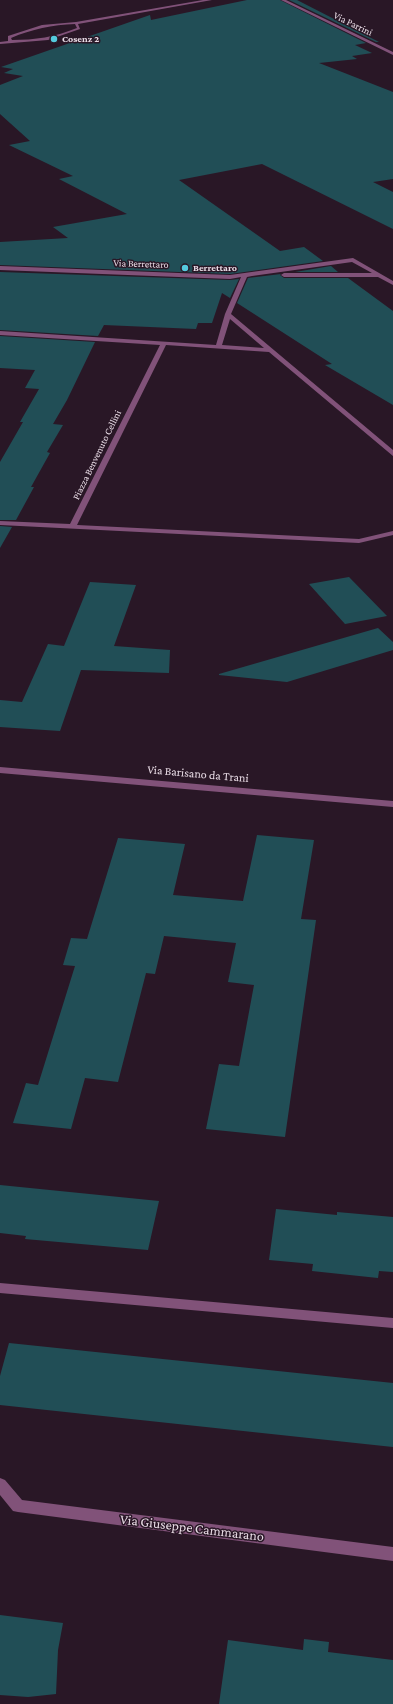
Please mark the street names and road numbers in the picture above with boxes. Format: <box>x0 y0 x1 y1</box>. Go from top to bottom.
street label: Via Parrini <box>332 9 374 39</box>
street label: Via Berrettaro <box>113 257 169 271</box>
street label: Piazza Benvenuto Cellini <box>70 408 124 502</box>
street label: Via Barisano da Trani <box>147 762 249 786</box>
street label: Via Giuseppe Cammarano <box>119 1511 265 1545</box>

